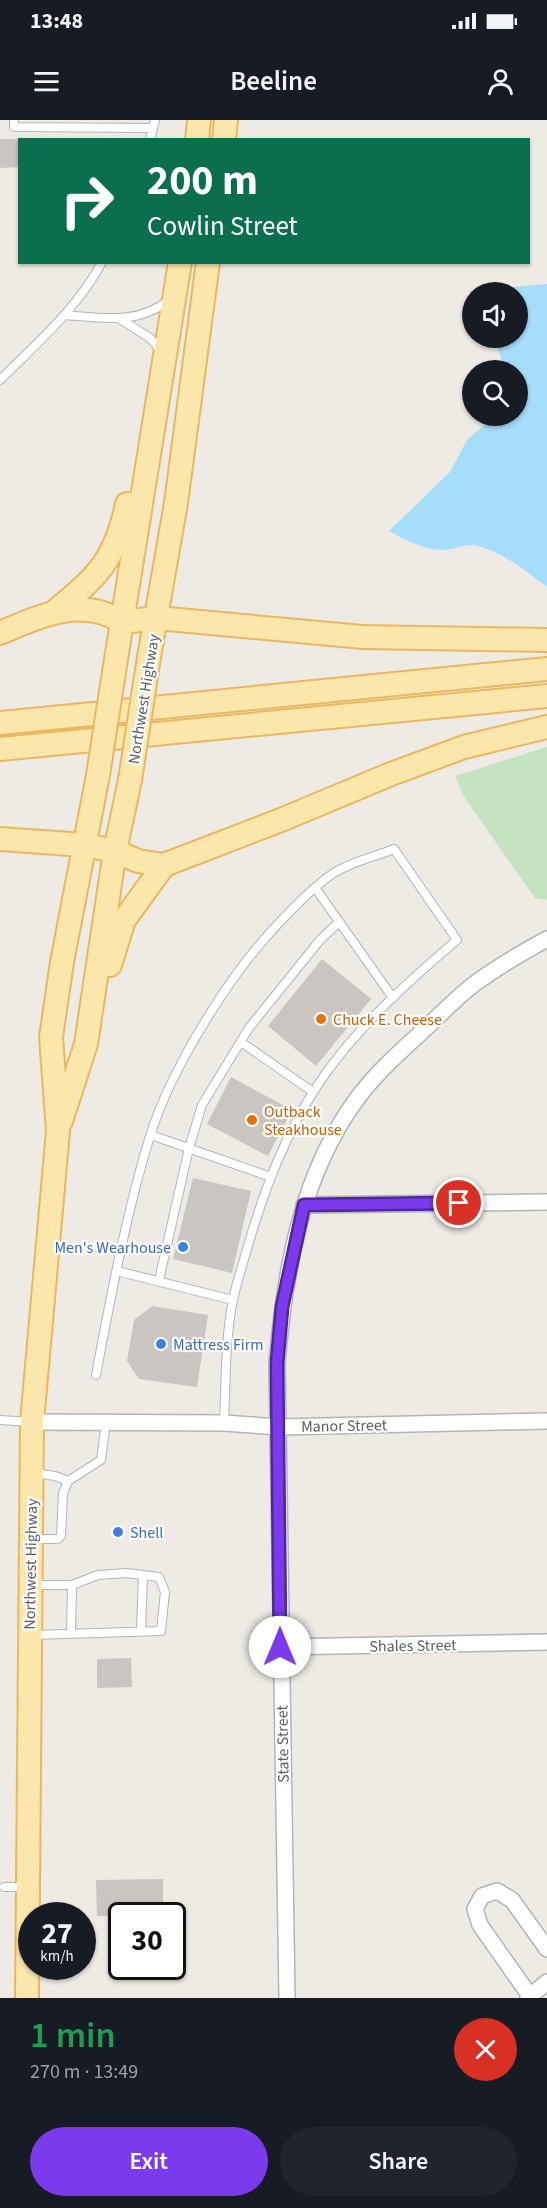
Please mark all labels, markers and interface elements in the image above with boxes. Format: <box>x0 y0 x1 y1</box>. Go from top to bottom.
text: 13:48 <box>30 5 83 37</box>
text: Beeline <box>230 62 317 101</box>
icon: menu <box>30 65 63 98</box>
icon: person <box>484 65 517 98</box>
text: 200 m <box>147 151 258 211</box>
icon: right <box>48 162 126 240</box>
text: Cowlin Street <box>147 207 298 246</box>
map controls <box>462 282 528 426</box>
button: sound <box>462 282 528 348</box>
button: search <box>462 360 528 426</box>
street label: Northwest Highway <box>123 632 165 766</box>
place label: Chuck E. Cheese <box>333 1009 442 1031</box>
marker: Chuck E. Cheese <box>314 1012 328 1026</box>
place label: Outback Steakhouse <box>264 1101 342 1141</box>
marker: Outback Steakhouse <box>245 1113 259 1127</box>
pin <box>433 1177 484 1228</box>
icon: arrive <box>442 1186 475 1219</box>
place label: Men's Wearhouse <box>54 1237 171 1259</box>
marker: Men's Wearhouse <box>176 1240 190 1254</box>
place label: Mattress Firm <box>173 1334 264 1356</box>
marker: Mattress Firm <box>154 1337 168 1351</box>
street label: Manor Street <box>301 1414 388 1438</box>
street label: Northwest Highway <box>19 1498 43 1630</box>
place label: Shell <box>130 1522 163 1544</box>
marker: Shell <box>111 1525 125 1539</box>
position arrow <box>248 1615 312 1679</box>
street label: Shales Street <box>369 1634 457 1658</box>
street label: State Street <box>271 1704 295 1783</box>
speed limit sign: 30 <box>108 1902 186 1980</box>
text: 27 <box>41 1912 73 1955</box>
text: km/h <box>40 1946 74 1967</box>
text: 1 min <box>30 2010 116 2061</box>
button: close <box>454 2018 517 2081</box>
text: 270 m · 13:49 <box>30 2058 138 2086</box>
button: Exit <box>30 2127 268 2196</box>
button: Share <box>280 2127 517 2196</box>

